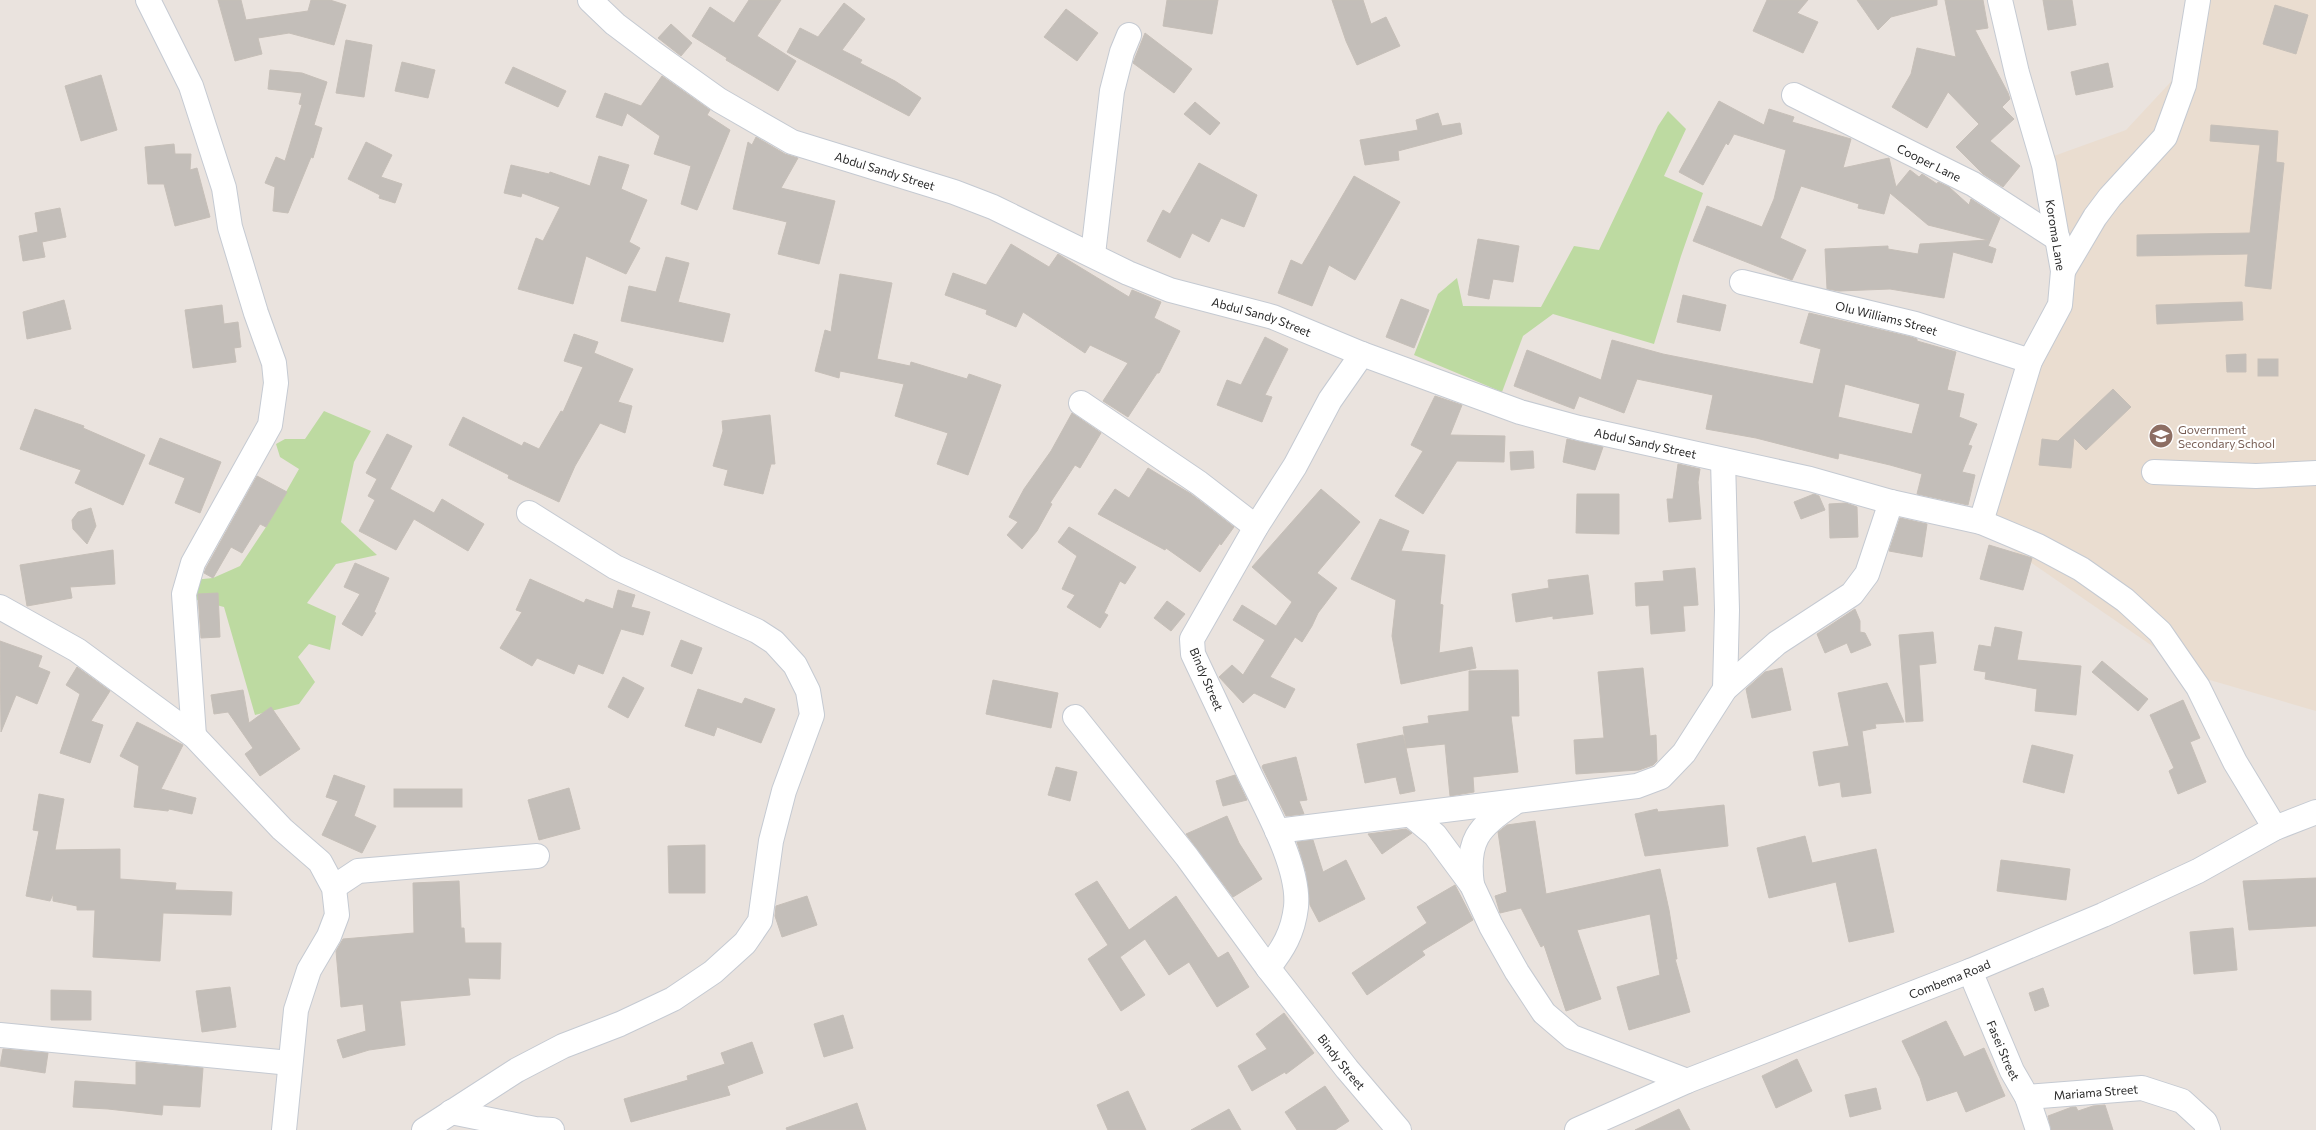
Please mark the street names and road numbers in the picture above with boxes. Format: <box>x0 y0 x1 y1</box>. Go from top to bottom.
street label: Cooper Lane <box>1895 140 1963 184</box>
street label: Abdul Sandy Street <box>833 149 937 193</box>
street label: Koroma Lane <box>2043 198 2069 272</box>
street label: Abdul Sandy Street <box>1210 294 1314 339</box>
street label: Olu Williams Street <box>1834 298 1940 338</box>
street label: Abdul Sandy Street <box>1593 425 1698 461</box>
street label: Bindy Street <box>1187 645 1227 713</box>
street label: Combema Road <box>1907 956 1992 1001</box>
street label: Fasei Street <box>1984 1018 2023 1083</box>
street label: Bindy Street <box>1315 1031 1368 1092</box>
street label: Mariama Street <box>2053 1081 2139 1102</box>

